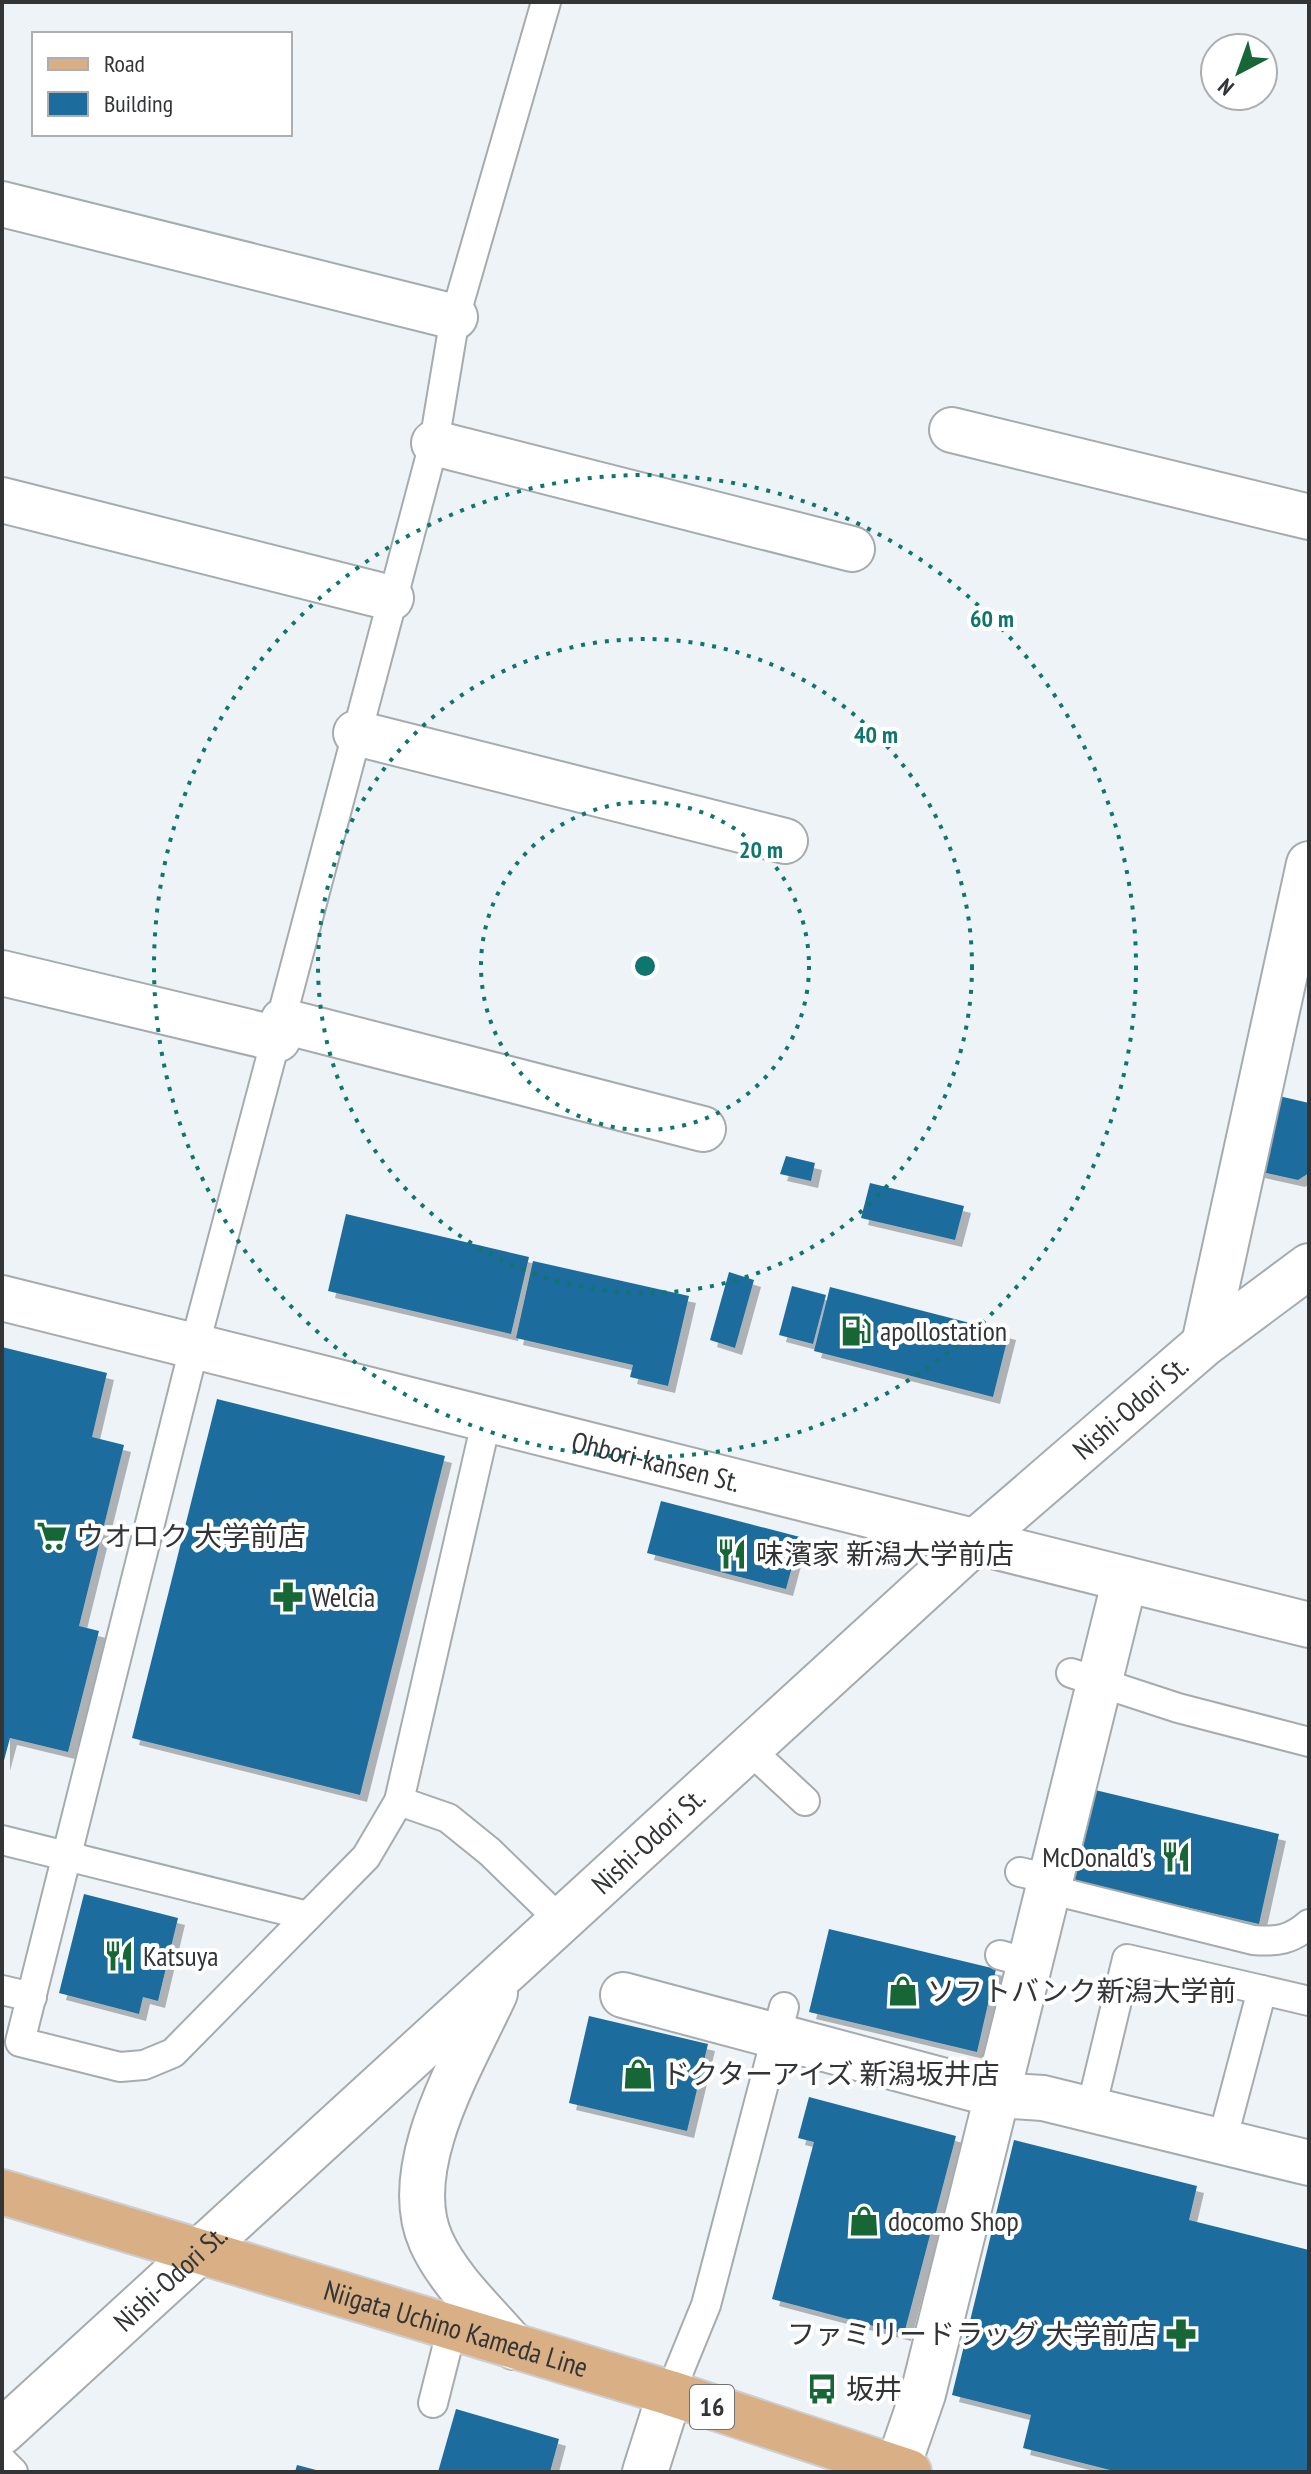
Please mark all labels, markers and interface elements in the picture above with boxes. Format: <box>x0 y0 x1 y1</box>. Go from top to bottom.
legend <box>32 32 292 136</box>
north arrow <box>1199 32 1279 112</box>
text: Road <box>104 48 145 79</box>
text: N <box>1212 73 1240 102</box>
text: Building <box>104 88 173 119</box>
text: 60 m <box>970 603 1014 634</box>
text: 40 m <box>854 719 898 750</box>
text: 20 m <box>739 834 783 865</box>
centre of rings <box>631 952 659 980</box>
place label: apollostation <box>880 1312 1007 1349</box>
fuel station icon: apollostation <box>839 1314 873 1348</box>
street label: Nishi-Odori St. <box>1064 1347 1195 1467</box>
street label: Ohbori-kansen St. <box>568 1422 744 1500</box>
place label: ウオロク 大学前店 <box>76 1517 306 1554</box>
supermarket icon: ウオロク 大学前店 <box>35 1519 69 1553</box>
place label: 味濱家 新潟大学前店 <box>756 1535 1014 1572</box>
restaurant icon: 味濱家 新潟大学前店 <box>715 1537 749 1571</box>
place label: Welcia <box>312 1578 375 1615</box>
pharmacy icon: Welcia <box>271 1580 305 1614</box>
street label: Nishi-Odori St. <box>583 1779 713 1902</box>
place label: McDonald's <box>1042 1838 1152 1875</box>
restaurant icon: McDonald's <box>1159 1840 1193 1874</box>
place label: Katsuya <box>143 1937 218 1974</box>
restaurant icon: Katsuya <box>102 1939 136 1973</box>
place label: ソフトバンク新潟大学前 <box>927 1972 1236 2009</box>
shop icon: ソフトバンク新潟大学前 <box>886 1974 920 2008</box>
place label: ドクターアイズ 新潟坂井店 <box>662 2055 999 2092</box>
shop icon: ドクターアイズ 新潟坂井店 <box>621 2057 655 2091</box>
place label: docomo Shop <box>888 2202 1019 2239</box>
shop icon: docomo Shop <box>847 2204 881 2238</box>
street label: Nishi-Odori St. <box>105 2216 234 2339</box>
street label: Niigata Uchino Kameda Line <box>320 2271 592 2385</box>
place label: ファミリードラッグ 大学前店 <box>787 2315 1157 2352</box>
pharmacy icon: ファミリードラッグ 大学前店 <box>1164 2317 1198 2351</box>
place label: 坂井 <box>846 2370 902 2407</box>
bus stop icon: 坂井 <box>805 2372 839 2406</box>
road number: 16 <box>690 2385 734 2429</box>

